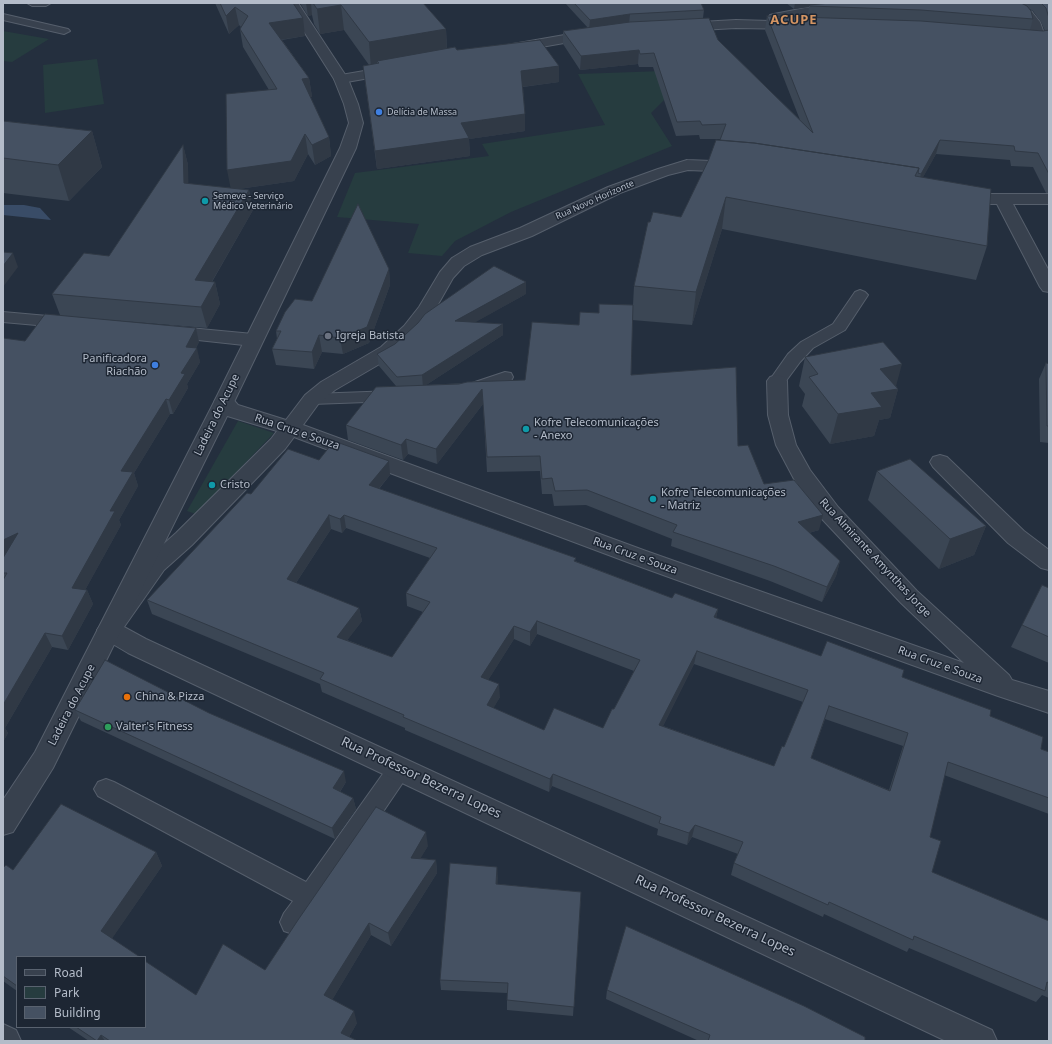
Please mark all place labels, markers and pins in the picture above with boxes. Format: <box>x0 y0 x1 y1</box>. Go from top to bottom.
marker: Delícia de Massa <box>374 107 384 117</box>
place label: Delícia de Massa <box>387 107 457 117</box>
place label: Semeve - Serviço Médico Veterinário <box>213 191 293 212</box>
marker: Semeve - Serviço Médico Veterinário <box>200 196 210 206</box>
place label: Igreja Batista <box>336 329 404 343</box>
marker: Igreja Batista <box>323 331 333 341</box>
place label: Panificadora Riachão <box>83 352 147 378</box>
marker: Panificadora Riachão <box>150 360 160 370</box>
place label: Kofre Telecomunicações - Anexo <box>534 416 659 442</box>
marker: Kofre Telecomunicações - Anexo <box>521 424 531 434</box>
place label: Cristo <box>220 478 250 492</box>
marker: Cristo <box>207 480 217 490</box>
place label: Kofre Telecomunicações - Matriz <box>661 486 786 512</box>
marker: Kofre Telecomunicações - Matriz <box>648 494 658 504</box>
place label: China & Pizza <box>135 690 204 704</box>
marker: China & Pizza <box>122 692 132 702</box>
place label: Valter's Fitness <box>116 720 193 734</box>
marker: Valter's Fitness <box>103 722 113 732</box>

